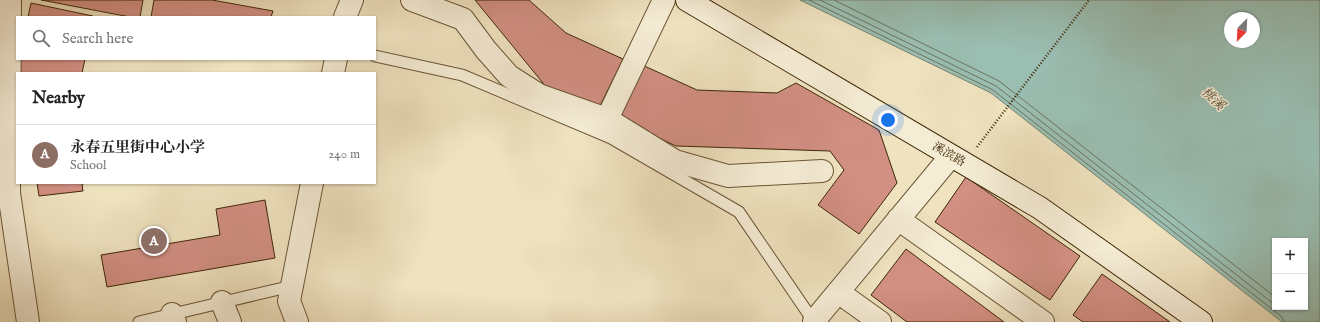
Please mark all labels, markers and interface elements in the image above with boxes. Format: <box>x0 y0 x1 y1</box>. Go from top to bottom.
north arrow <box>1224 12 1260 48</box>
search box <box>16 16 376 60</box>
icon: search <box>30 27 52 49</box>
text: Search here <box>62 29 133 48</box>
water label: 桃溪 <box>1198 84 1230 116</box>
text: Nearby <box>32 88 85 109</box>
your location <box>878 110 898 130</box>
text: 永春五里街中心小学 <box>70 138 205 157</box>
street label: 溪滨路 <box>929 139 968 170</box>
text: A <box>41 146 49 163</box>
text: 240 m <box>328 146 360 163</box>
text: School <box>70 157 107 174</box>
pin: A <box>141 226 167 256</box>
map controls <box>1272 238 1308 310</box>
button: + <box>1272 238 1308 274</box>
button: − <box>1272 274 1308 310</box>

